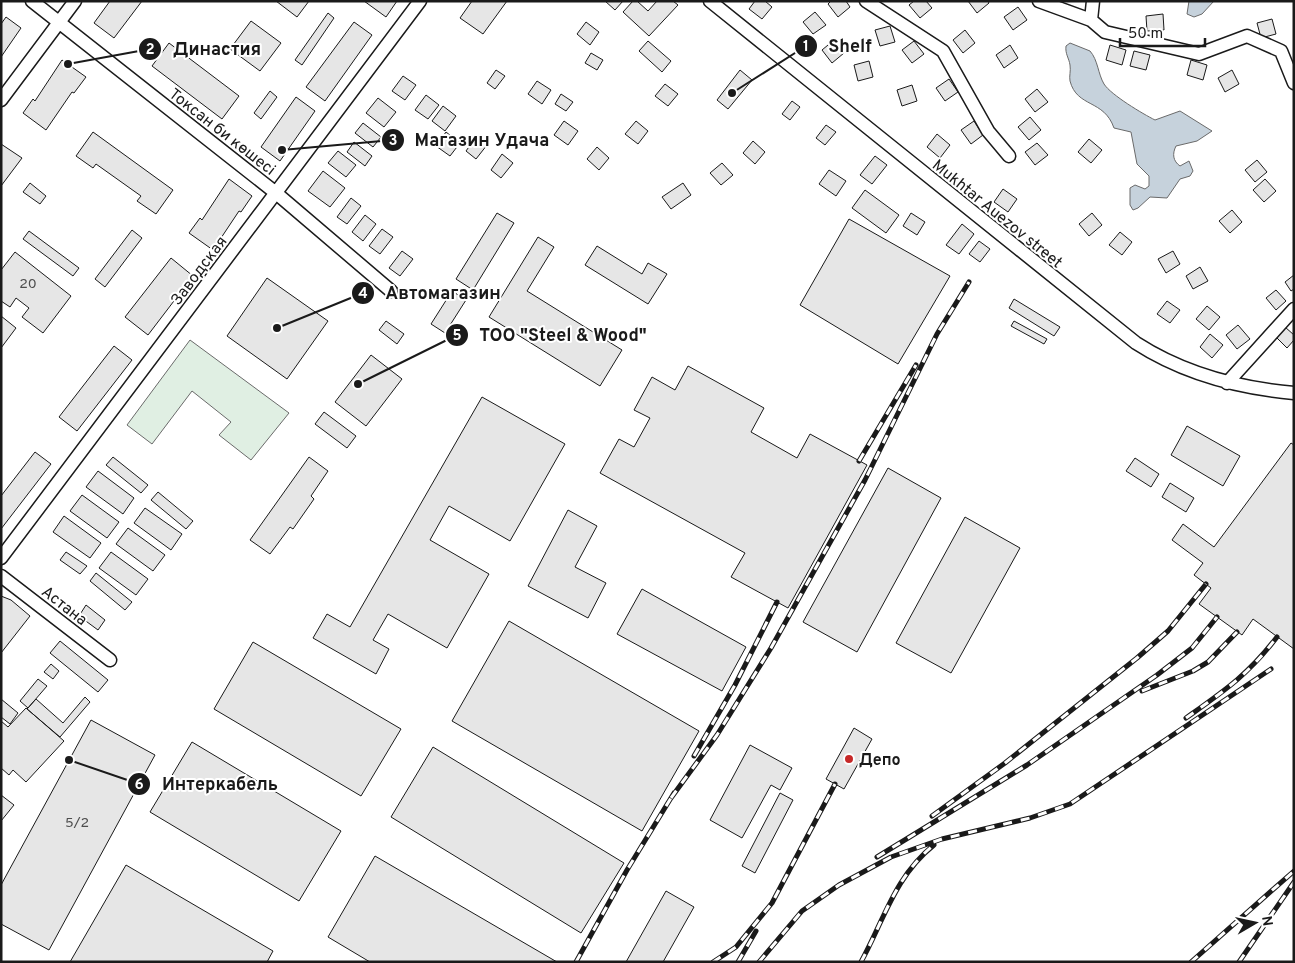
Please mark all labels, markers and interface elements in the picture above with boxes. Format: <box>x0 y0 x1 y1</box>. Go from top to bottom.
scale bar <box>1120 15 1205 47</box>
text: 50 m <box>1128 25 1163 44</box>
callout: Shelf <box>794 29 882 62</box>
callout: Династия <box>138 32 271 65</box>
text: Shelf <box>828 36 872 59</box>
text: 1 <box>803 38 809 57</box>
text: Династия <box>173 39 261 62</box>
text: 2 <box>145 41 155 60</box>
street label: Токсан би көшесі <box>164 85 279 180</box>
callout: Магазин Удача <box>380 123 560 156</box>
text: Магазин Удача <box>415 130 549 153</box>
text: 3 <box>389 132 398 151</box>
street label: Mukhtar Auezov street <box>928 156 1066 273</box>
street label: Заводская <box>167 232 232 310</box>
house number: 20 <box>19 276 37 293</box>
callout: Автомагазин <box>351 276 511 309</box>
text: Автомагазин <box>385 283 501 306</box>
text: 4 <box>358 285 368 304</box>
callout: TOO "Steel & Wood" <box>445 318 657 351</box>
text: TOO "Steel & Wood" <box>479 325 647 348</box>
text: 5 <box>452 327 462 346</box>
street label: Астана <box>37 582 91 631</box>
place label: Депо <box>859 751 901 771</box>
marker: Депо <box>843 753 855 765</box>
callout: Интеркабель <box>127 768 288 801</box>
text: Интеркабель <box>162 774 278 797</box>
text: 6 <box>134 776 144 795</box>
house number: 5/2 <box>65 815 89 832</box>
north arrow <box>1230 898 1280 948</box>
text: N <box>1257 915 1276 928</box>

